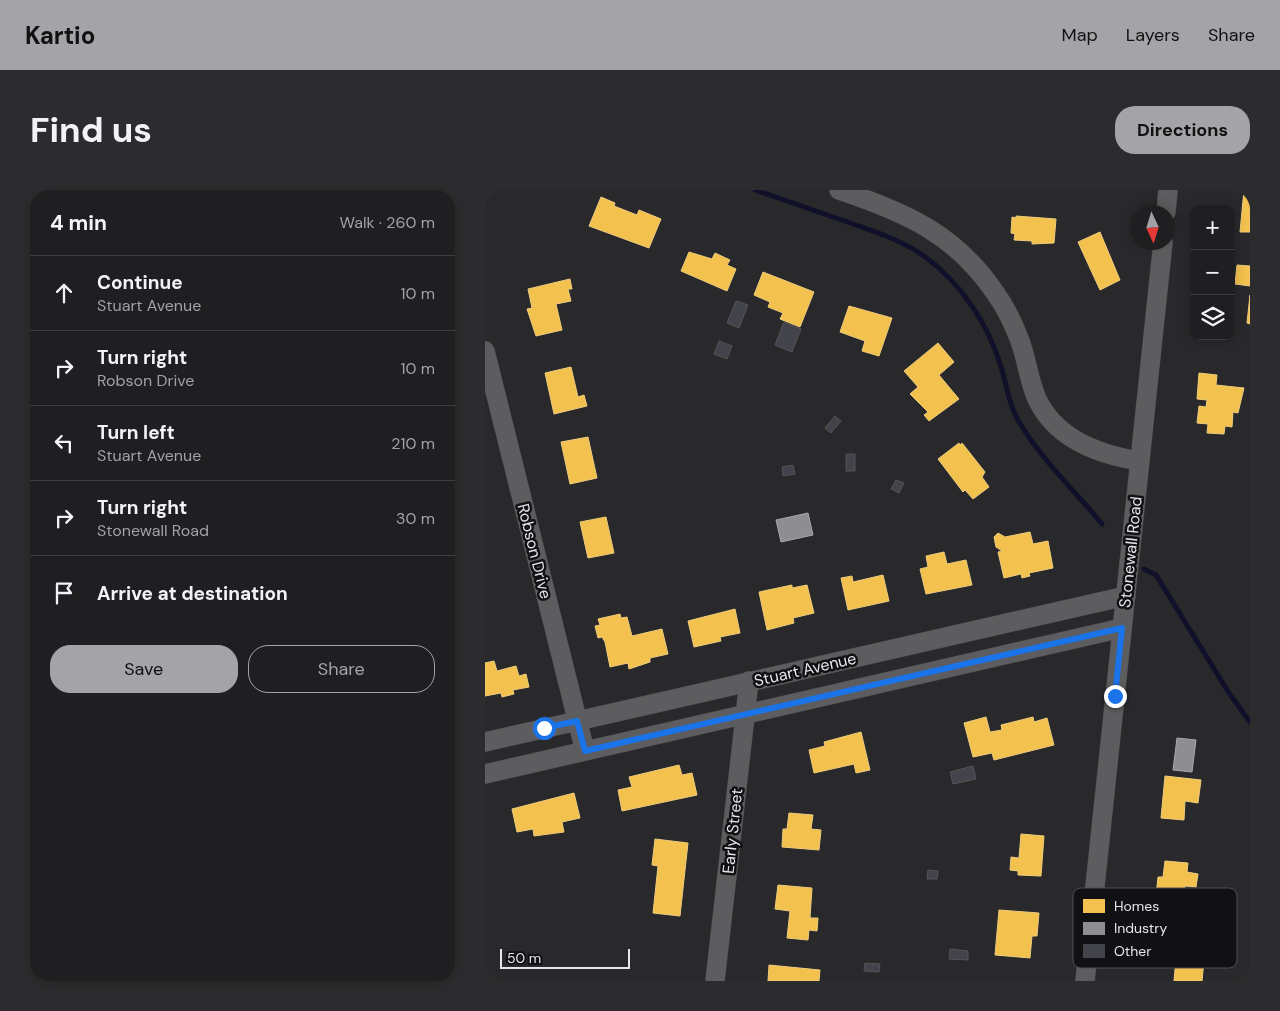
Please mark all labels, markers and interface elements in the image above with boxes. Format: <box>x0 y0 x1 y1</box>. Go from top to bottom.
text: Kartio <box>25 20 95 51</box>
text: Map <box>1062 23 1098 47</box>
text: Layers <box>1126 23 1180 47</box>
text: Share <box>1208 23 1255 47</box>
button: Directions <box>1115 106 1250 154</box>
text: Find us <box>30 107 152 153</box>
north arrow <box>1130 205 1175 250</box>
map controls <box>1190 205 1235 340</box>
button: + <box>1190 205 1235 250</box>
text: 4 min <box>50 209 107 237</box>
text: Walk · 260 m <box>340 212 435 233</box>
button: − <box>1190 250 1235 295</box>
text: Continue <box>97 270 183 295</box>
icon: ahead <box>50 279 78 307</box>
text: 10 m <box>401 283 435 304</box>
text: Stuart Avenue <box>97 295 201 316</box>
button: layers <box>1190 295 1235 340</box>
text: Turn right <box>97 345 187 370</box>
icon: right <box>50 354 78 382</box>
text: 10 m <box>401 358 435 379</box>
text: Robson Drive <box>97 370 194 391</box>
text: Turn left <box>97 420 175 445</box>
icon: left <box>50 429 78 457</box>
text: 210 m <box>391 433 435 454</box>
text: Stuart Avenue <box>97 445 201 466</box>
text: Turn right <box>97 495 187 520</box>
street label: Stonewall Road <box>1114 495 1147 609</box>
street label: Robson Drive <box>513 501 556 601</box>
icon: right <box>50 504 78 532</box>
text: 30 m <box>396 508 435 529</box>
text: Stonewall Road <box>97 520 209 541</box>
icon: arrive <box>50 579 78 607</box>
text: Arrive at destination <box>97 581 288 606</box>
button: Save <box>50 645 238 693</box>
button: Share <box>248 645 435 693</box>
street label: Stuart Avenue <box>752 648 858 691</box>
route end <box>1104 685 1127 708</box>
route start <box>533 717 556 740</box>
street label: Early Street <box>718 787 747 875</box>
legend <box>1073 888 1237 968</box>
text: Homes <box>1114 897 1159 915</box>
text: Industry <box>1114 919 1167 937</box>
text: Other <box>1114 942 1152 960</box>
scale bar <box>500 946 630 969</box>
text: 50 m <box>507 949 541 967</box>

